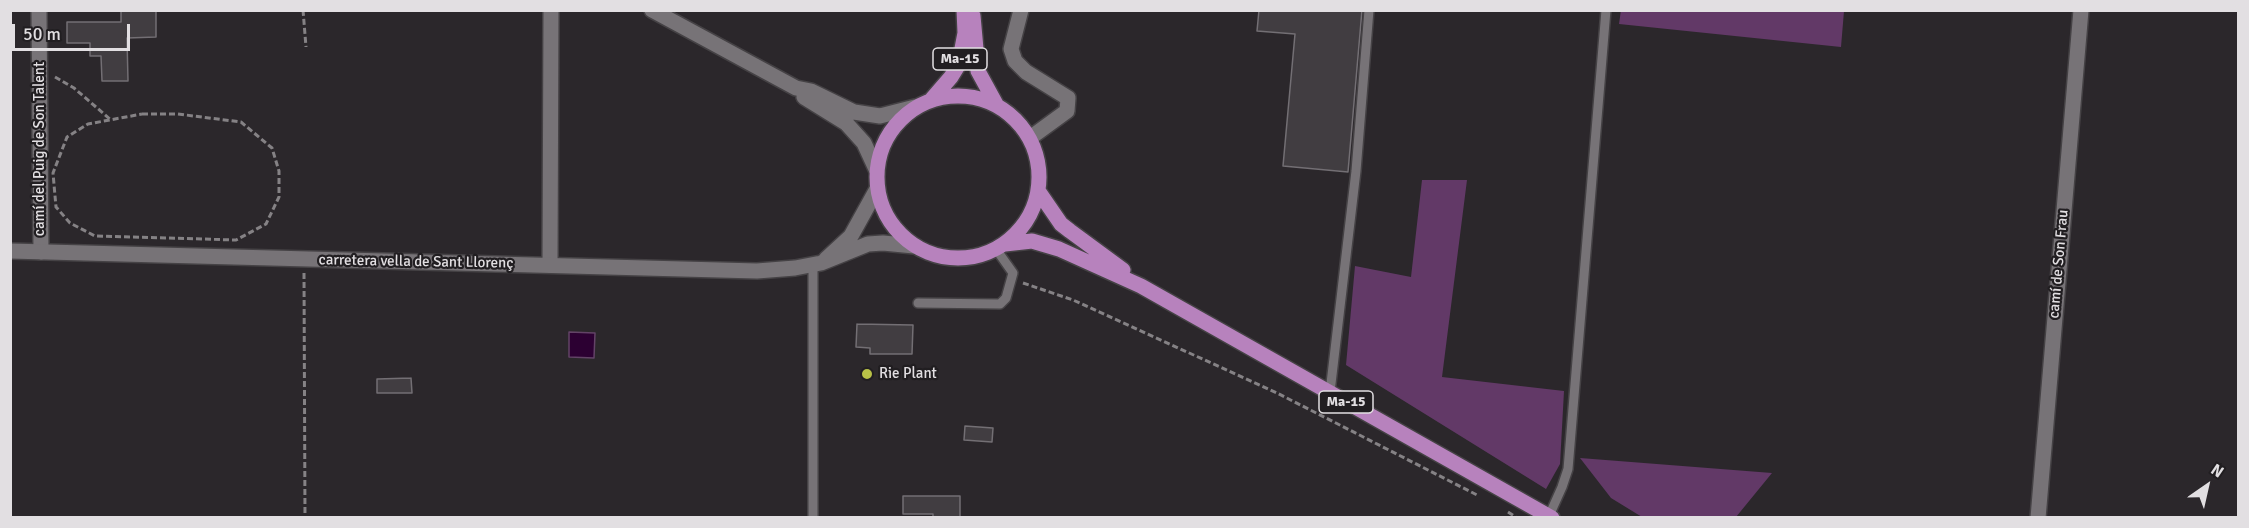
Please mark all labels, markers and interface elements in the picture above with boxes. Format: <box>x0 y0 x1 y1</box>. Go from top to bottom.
scale bar <box>15 12 134 50</box>
text: 50 m <box>23 23 61 45</box>
road number: Ma-15 <box>933 48 987 70</box>
street label: camí del Puig de Son Talent <box>31 62 49 236</box>
street label: camí de Son Frau <box>2045 209 2073 319</box>
street label: carretera vella de Sant Llorenç <box>318 251 514 273</box>
place label: Rie Plant <box>879 365 937 383</box>
marker: Rie Plant <box>860 367 874 381</box>
road number: Ma-15 <box>1319 391 1373 413</box>
north arrow <box>2177 456 2237 516</box>
text: N <box>2207 460 2227 482</box>

